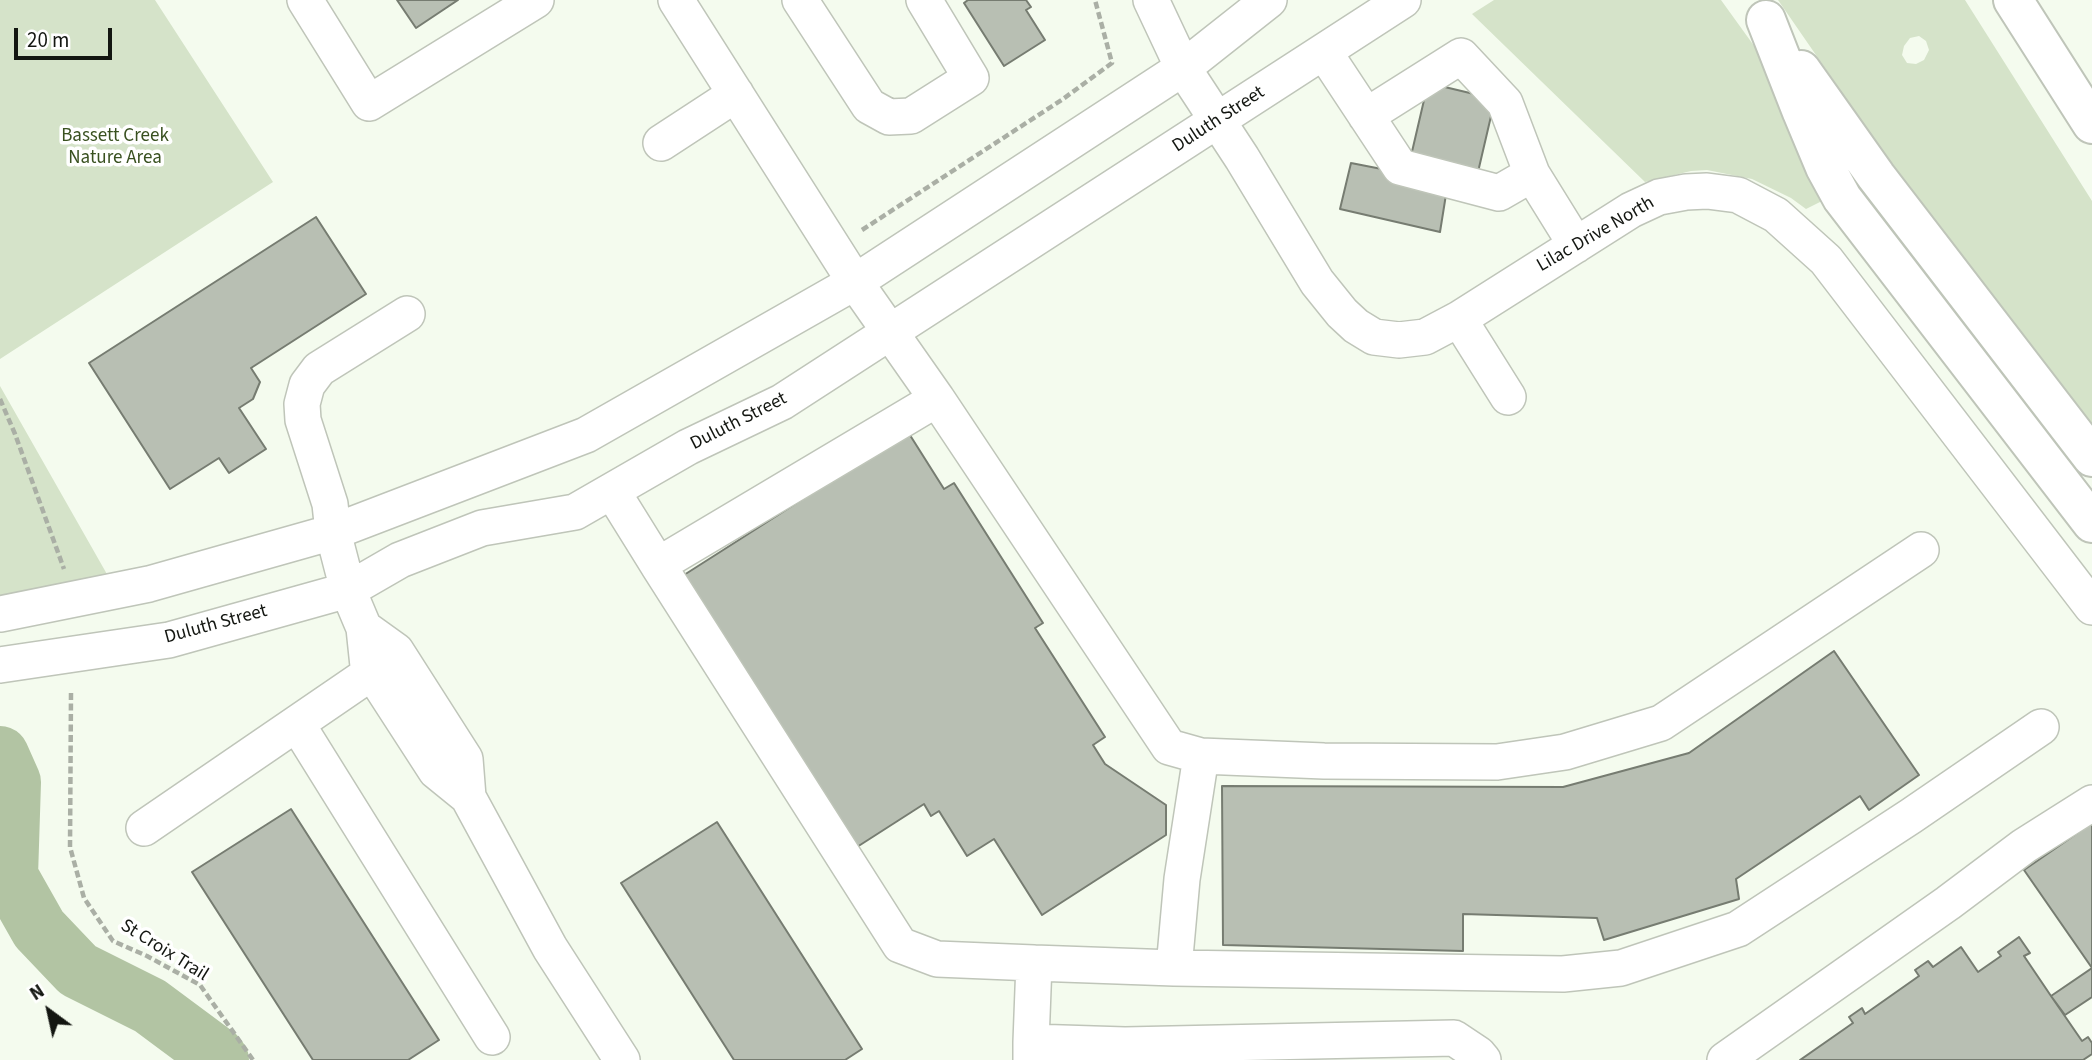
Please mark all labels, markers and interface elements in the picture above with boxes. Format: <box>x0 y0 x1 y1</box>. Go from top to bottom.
scale bar <box>18 14 116 58</box>
text: 20 m <box>27 25 69 55</box>
street label: Duluth Street <box>1169 82 1269 158</box>
park label: Bassett Creek Nature Area <box>61 126 169 170</box>
street label: Lilac Drive North <box>1533 192 1659 278</box>
street label: Duluth Street <box>687 388 791 456</box>
street label: Duluth Street <box>162 600 270 650</box>
street label: St Croix Trail <box>116 915 212 987</box>
north arrow <box>14 976 84 1046</box>
text: N <box>25 978 50 1008</box>

